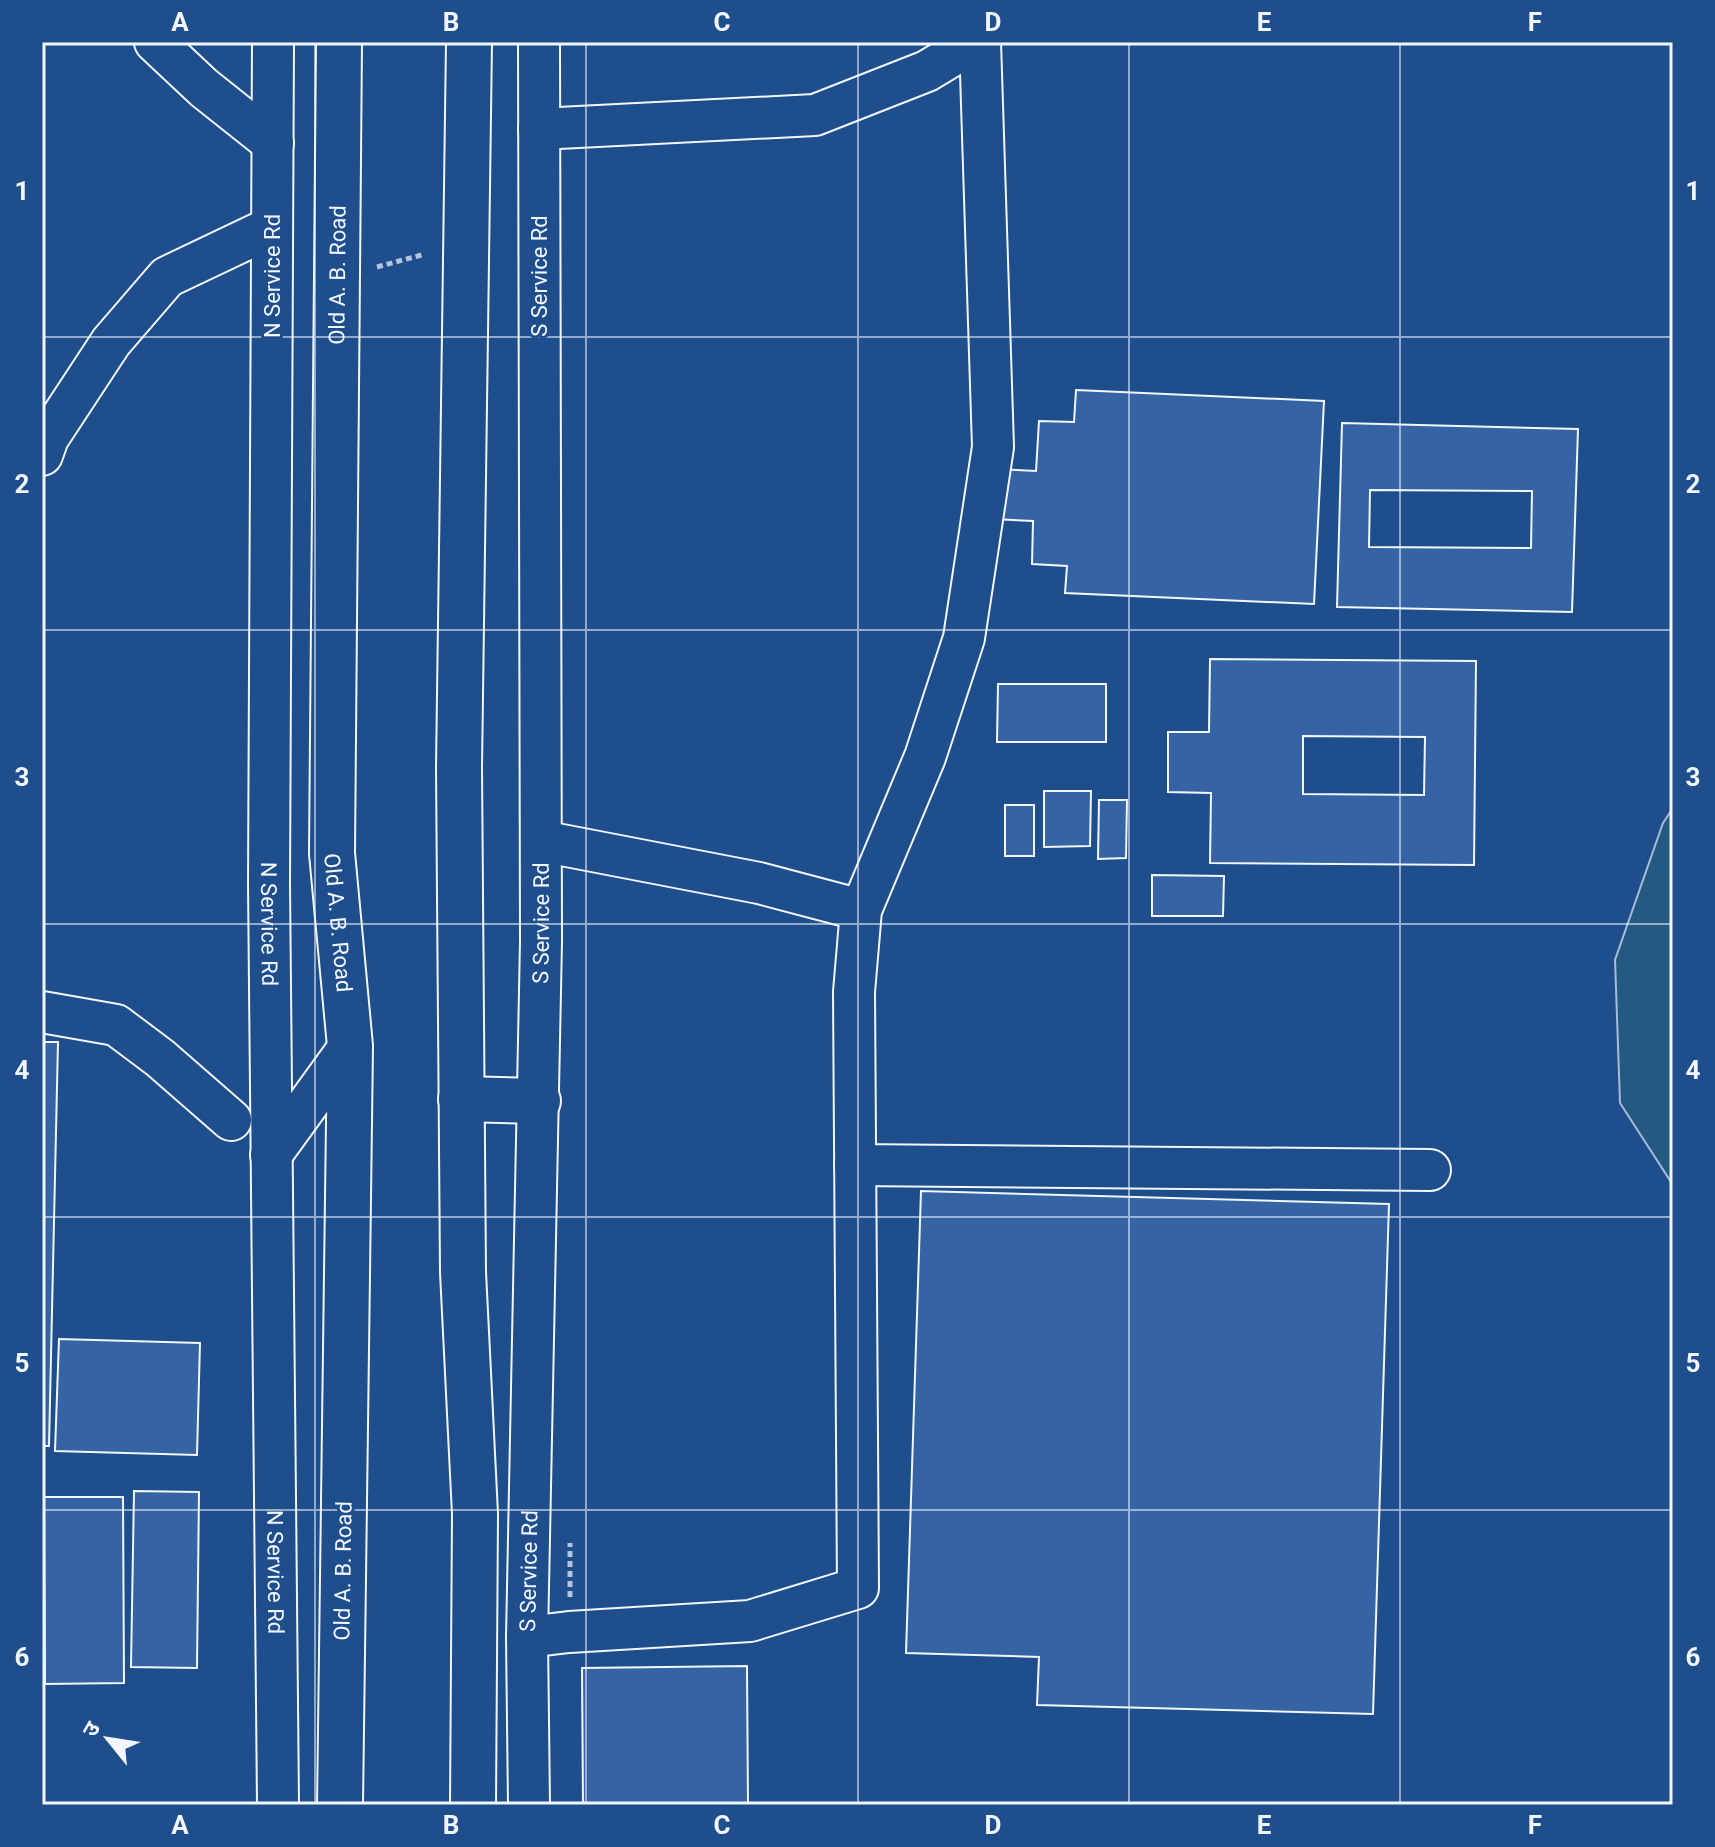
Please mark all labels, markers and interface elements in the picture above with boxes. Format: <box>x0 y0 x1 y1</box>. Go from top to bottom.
text: A <box>171 7 189 37</box>
text: B <box>443 7 459 37</box>
text: C <box>713 7 731 37</box>
text: D <box>985 7 1001 37</box>
text: E <box>1257 7 1272 37</box>
text: F <box>1528 7 1542 37</box>
text: 1 <box>15 176 29 206</box>
text: 1 <box>1686 176 1700 206</box>
street label: Old A. B. Road <box>324 205 350 345</box>
street label: N Service Rd <box>260 214 285 338</box>
street label: S Service Rd <box>527 215 552 337</box>
text: 2 <box>15 469 29 499</box>
text: 2 <box>1686 469 1700 499</box>
text: 3 <box>15 762 29 792</box>
text: 3 <box>1686 762 1700 792</box>
street label: Old A. B. Road <box>320 852 357 993</box>
street label: N Service Rd <box>256 862 282 986</box>
street label: S Service Rd <box>528 862 554 984</box>
text: 4 <box>15 1055 30 1085</box>
text: 4 <box>1686 1055 1701 1085</box>
text: 5 <box>15 1348 29 1378</box>
text: 5 <box>1686 1348 1700 1378</box>
street label: Old A. B. Road <box>329 1501 357 1641</box>
street label: N Service Rd <box>263 1510 289 1634</box>
street label: S Service Rd <box>515 1510 542 1632</box>
text: 6 <box>15 1642 30 1672</box>
text: 6 <box>1686 1642 1701 1672</box>
north arrow <box>68 1699 148 1779</box>
text: उ <box>77 1716 106 1741</box>
text: A <box>171 1810 189 1840</box>
text: B <box>443 1810 459 1840</box>
text: C <box>713 1810 731 1840</box>
text: D <box>985 1810 1001 1840</box>
text: E <box>1257 1810 1272 1840</box>
text: F <box>1528 1810 1542 1840</box>

